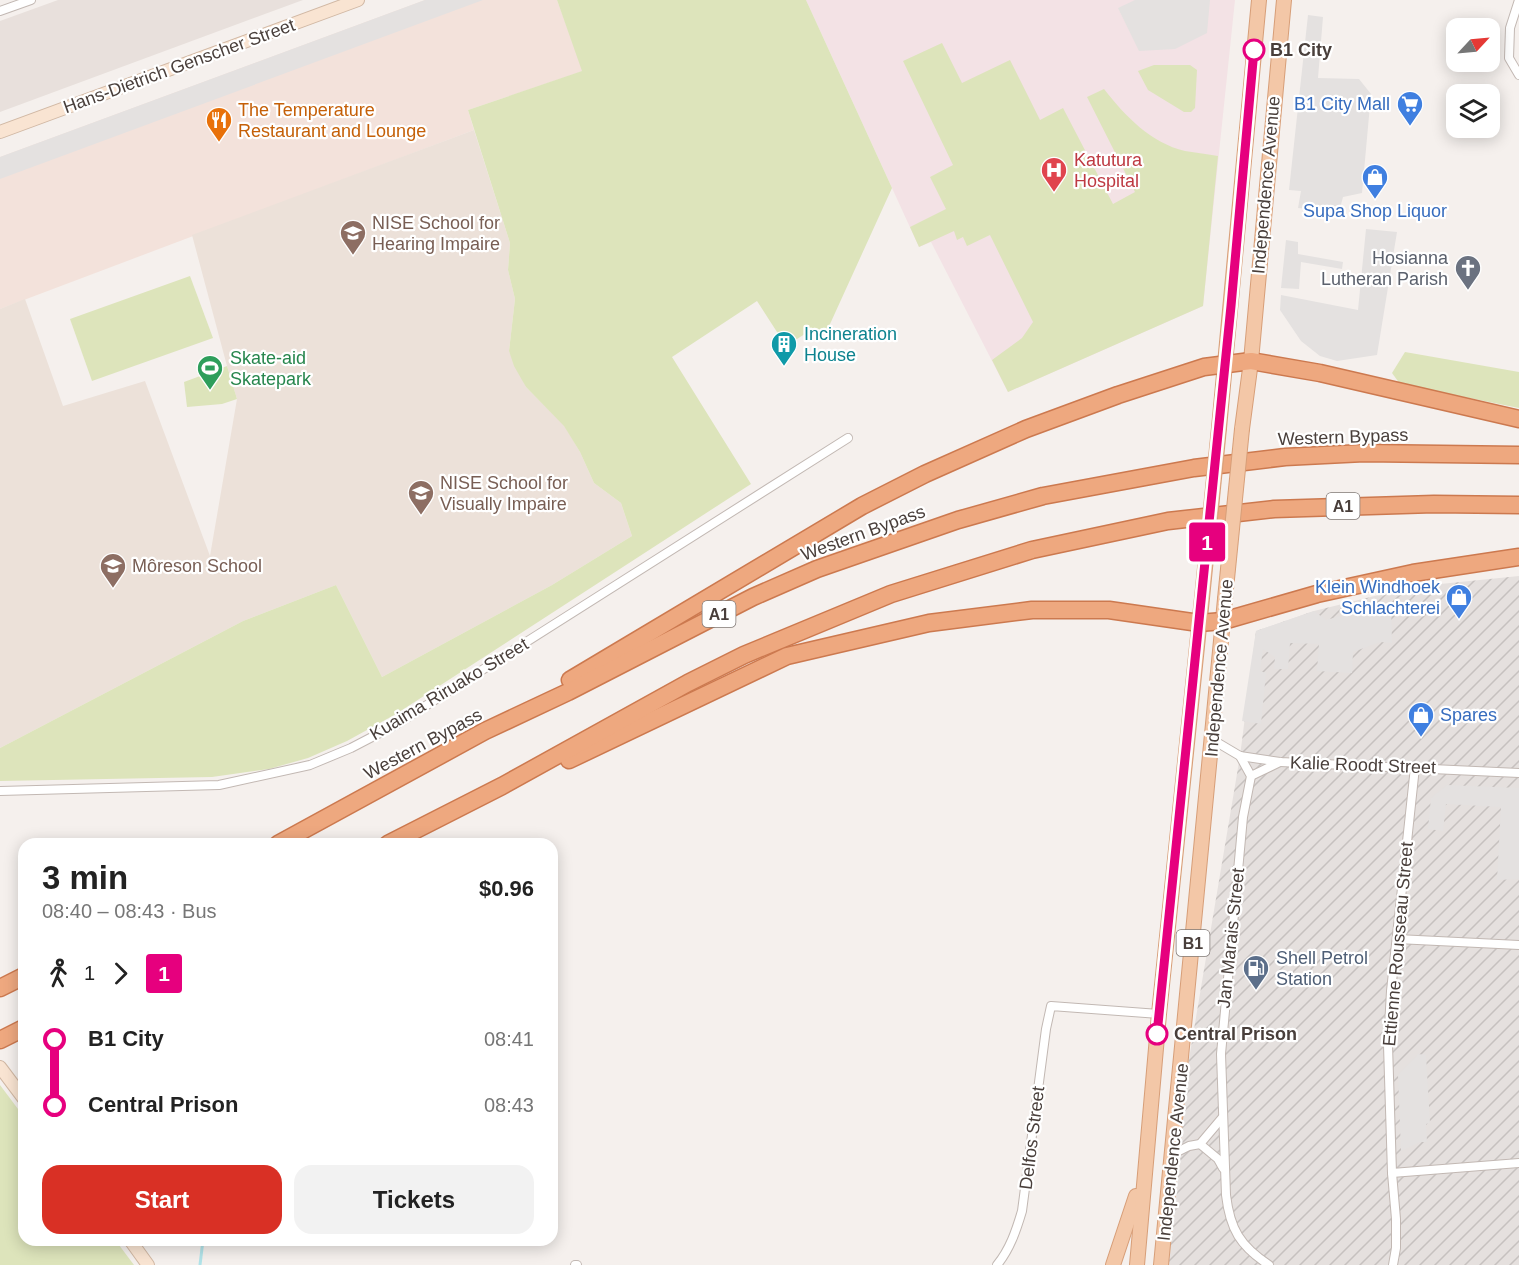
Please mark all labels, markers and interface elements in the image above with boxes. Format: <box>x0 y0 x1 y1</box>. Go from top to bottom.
street label: Hans-Dietrich Genscher Street <box>60 15 298 117</box>
north arrow <box>1446 18 1500 72</box>
map controls <box>1446 18 1500 138</box>
marker: B1 City <box>1243 39 1265 61</box>
place label: B1 City <box>1270 40 1332 60</box>
button: layers <box>1446 84 1500 138</box>
supermarket icon: B1 City Mall <box>1395 89 1425 127</box>
place label: B1 City Mall <box>1294 94 1390 114</box>
street label: Independence Avenue <box>1248 95 1284 275</box>
place label: The Temperature Restaurant and Lounge <box>238 100 426 141</box>
restaurant icon: The Temperature Restaurant and Lounge <box>204 105 234 143</box>
place label: Katutura Hospital <box>1074 150 1143 191</box>
hospital icon: Katutura Hospital <box>1039 155 1069 193</box>
shop icon: Supa Shop Liquor <box>1360 162 1390 200</box>
place label: Supa Shop Liquor <box>1303 201 1447 221</box>
place label: NISE School for Hearing Impaire <box>372 213 500 254</box>
school or university icon: NISE School for Hearing Impaire <box>338 218 368 256</box>
place label: Hosianna Lutheran Parish <box>1321 248 1449 289</box>
church icon: Hosianna Lutheran Parish <box>1453 253 1483 291</box>
place label: Incineration House <box>804 324 897 365</box>
building icon: Incineration House <box>769 329 799 367</box>
place label: Skate-aid Skatepark <box>230 348 312 389</box>
sports icon: Skate-aid Skatepark <box>195 353 225 391</box>
street label: Western Bypass <box>1277 425 1409 449</box>
place label: NISE School for Visually Impaire <box>440 473 568 514</box>
school or university icon: NISE School for Visually Impaire <box>406 478 436 516</box>
road number: A1 <box>1326 493 1360 519</box>
street label: Western Bypass <box>798 501 928 565</box>
line badge: 1 <box>1188 522 1226 562</box>
text: 1 <box>1201 531 1213 554</box>
school or university icon: Môreson School <box>98 551 128 589</box>
place label: Môreson School <box>132 556 262 576</box>
place label: Klein Windhoek Schlachterei <box>1315 577 1441 618</box>
street label: Independence Avenue <box>1201 578 1237 758</box>
shop icon: Klein Windhoek Schlachterei <box>1444 582 1474 620</box>
road number: A1 <box>702 601 736 627</box>
street label: Kuaima Riruako Street <box>366 634 532 744</box>
shop icon: Spares <box>1406 700 1436 738</box>
street label: Western Bypass <box>361 704 485 784</box>
place label: Spares <box>1440 705 1497 725</box>
street label: Kalie Roodt Street <box>1290 752 1436 778</box>
street label: Ettienne Rousseau Street <box>1379 841 1417 1047</box>
text: 3 min <box>42 859 128 896</box>
street label: Jan Marais Street <box>1214 867 1248 1009</box>
text: $0.96 <box>479 876 534 901</box>
text: 08:40 – 08:43 · Bus <box>42 900 217 922</box>
road number: B1 <box>1176 930 1210 956</box>
place label: Shell Petrol Station <box>1276 948 1368 989</box>
fuel station icon: Shell Petrol Station <box>1241 953 1271 991</box>
icon: walk <box>42 957 75 990</box>
icon: forward <box>104 957 137 990</box>
text: 1 <box>84 962 95 984</box>
text: 1 <box>158 962 170 985</box>
marker: Central Prison <box>1146 1023 1168 1045</box>
place label: Central Prison <box>1174 1024 1297 1044</box>
text: B1 City <box>88 1026 164 1051</box>
text: 08:41 <box>484 1028 534 1050</box>
street label: Independence Avenue <box>1154 1062 1192 1242</box>
street label: Delfos Street <box>1016 1085 1048 1191</box>
text: Central Prison <box>88 1092 238 1117</box>
text: 08:43 <box>484 1094 534 1116</box>
button: Start <box>42 1165 282 1234</box>
button: Tickets <box>294 1165 534 1234</box>

